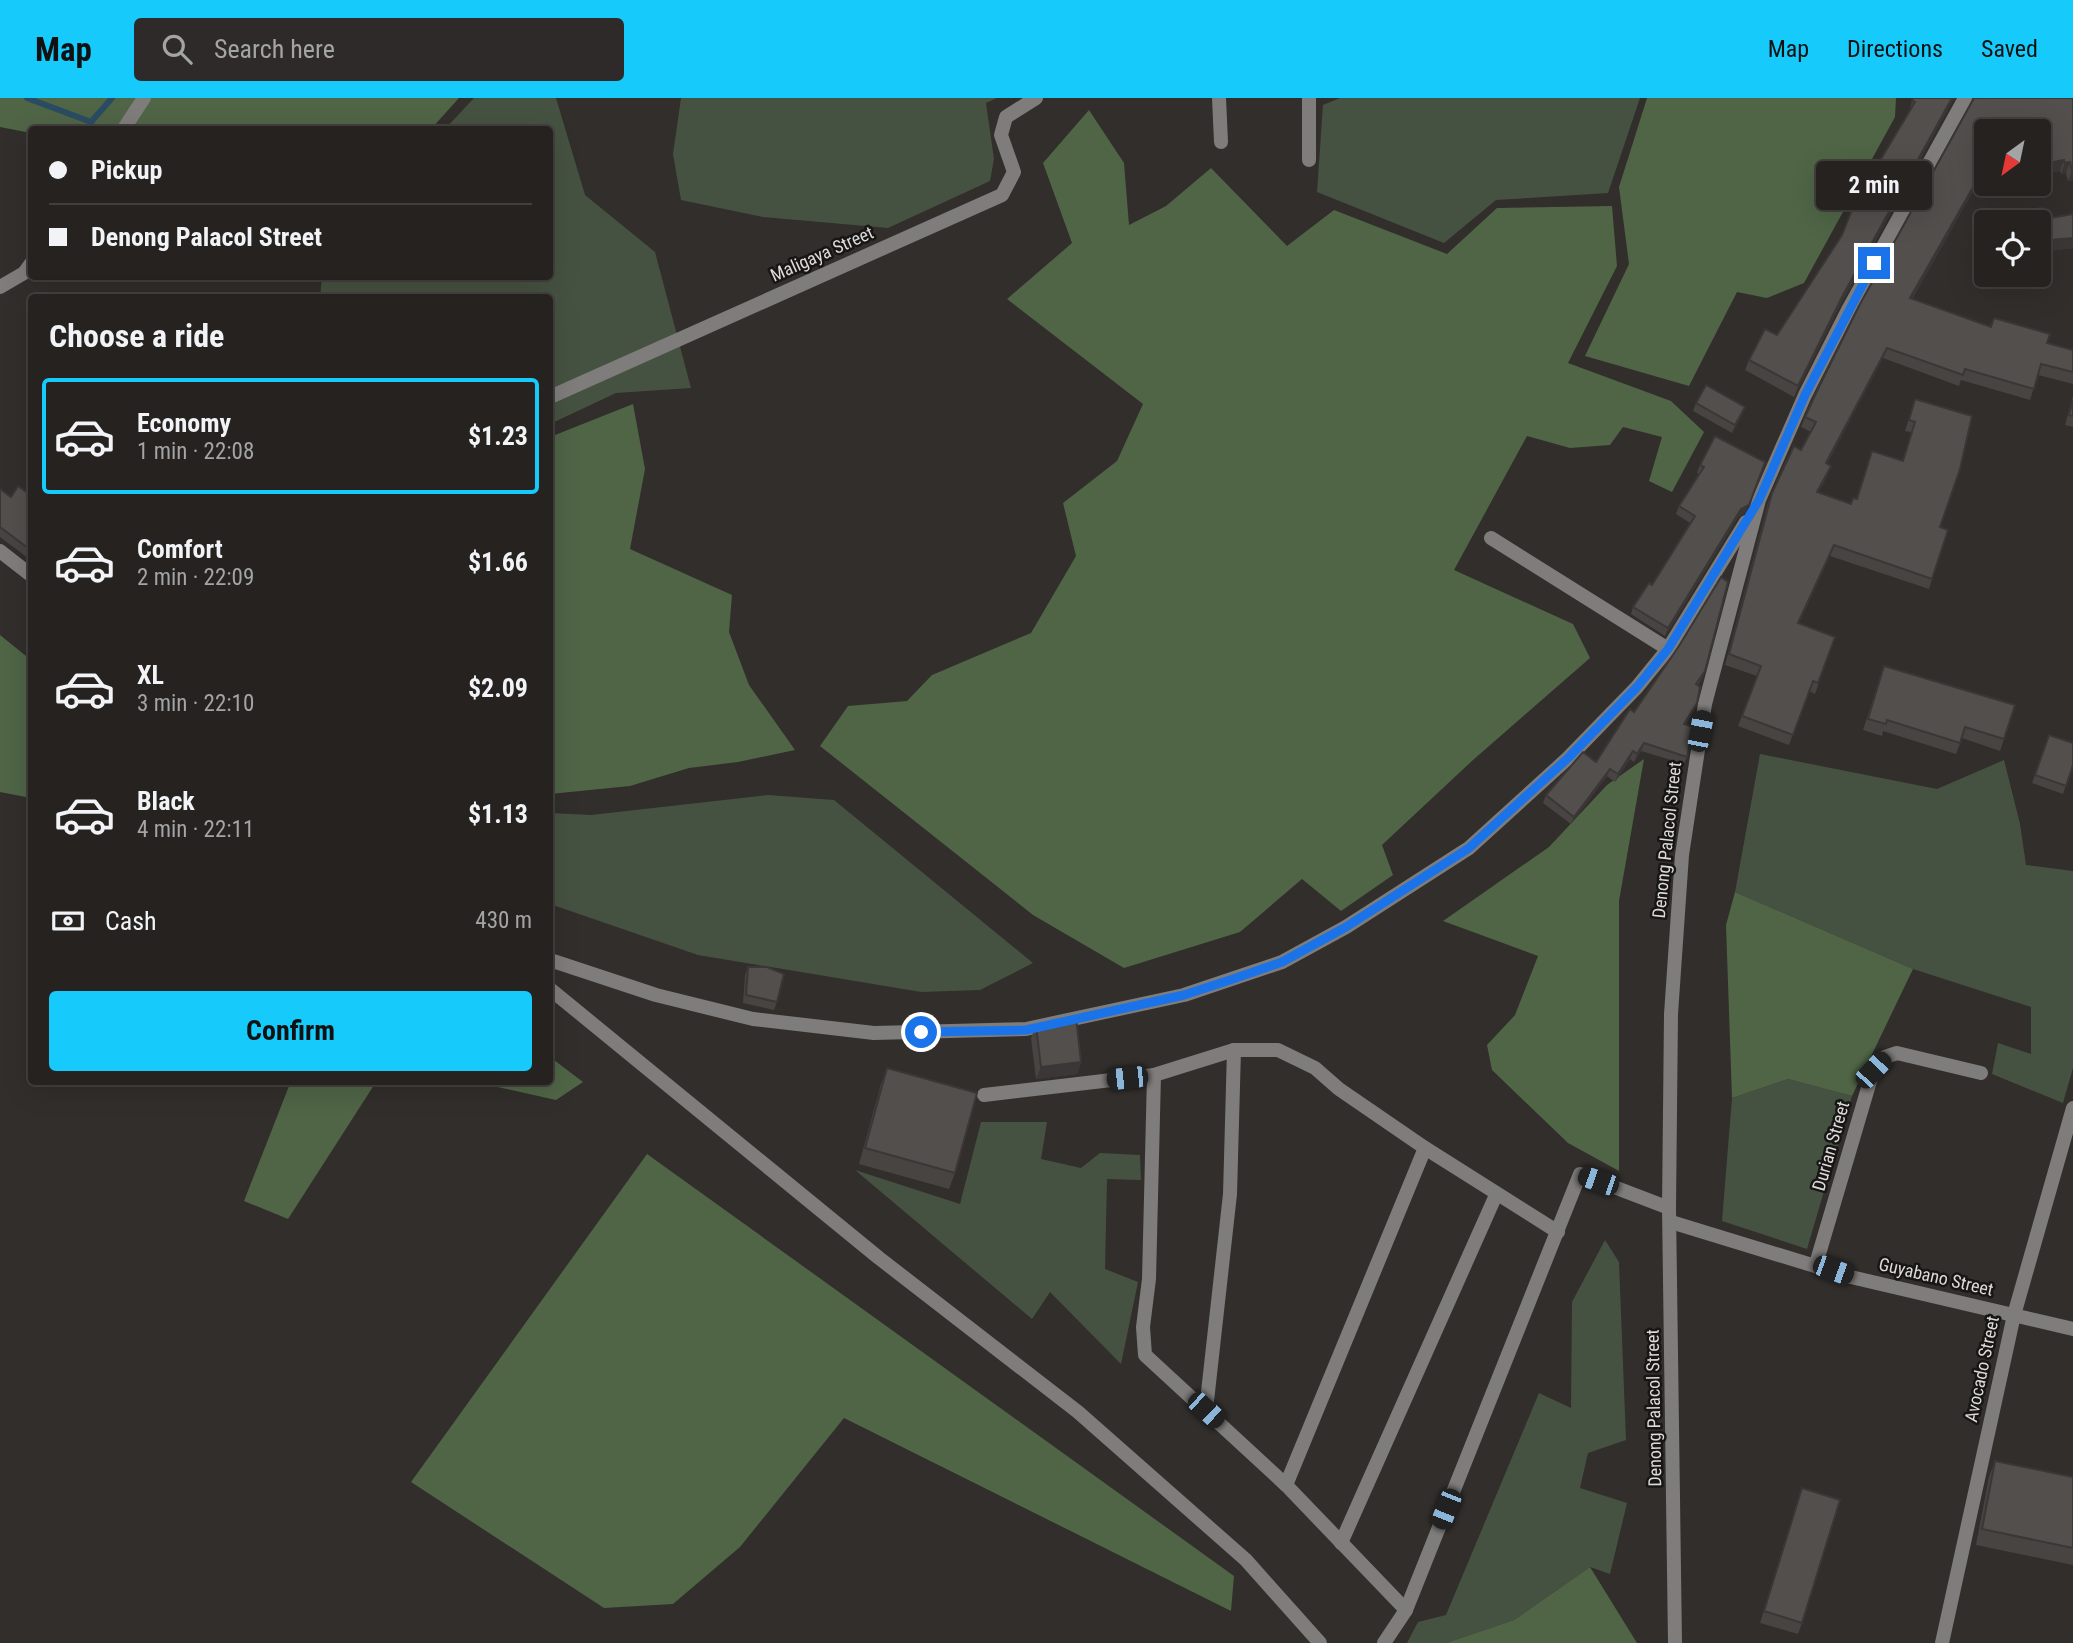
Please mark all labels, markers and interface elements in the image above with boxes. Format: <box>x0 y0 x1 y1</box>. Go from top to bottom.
search box <box>134 18 624 81</box>
text: Map <box>35 30 92 69</box>
icon: search <box>158 30 196 68</box>
text: Search here <box>214 34 335 64</box>
text: Map <box>1768 35 1809 63</box>
text: Directions <box>1847 35 1943 63</box>
text: Saved <box>1981 35 2038 63</box>
north arrow <box>1974 119 2051 196</box>
map controls <box>1974 119 2051 287</box>
text: Pickup <box>91 155 162 185</box>
callout: 2 min <box>1816 162 1932 211</box>
text: 2 min <box>1848 172 1900 199</box>
button: locate <box>1974 210 2051 287</box>
text: Denong Palacol Street <box>91 222 322 252</box>
street label: Maligaya Street <box>767 222 876 286</box>
route end <box>1858 247 1890 279</box>
text: Choose a ride <box>49 317 224 355</box>
icon: car <box>53 405 116 468</box>
text: Economy <box>137 408 231 438</box>
text: $1.23 <box>468 421 528 451</box>
text: 1 min · 22:08 <box>137 438 254 465</box>
icon: car <box>53 531 116 594</box>
text: Comfort <box>137 534 223 564</box>
text: $1.66 <box>468 547 528 577</box>
text: 2 min · 22:09 <box>137 564 254 591</box>
icon: car <box>53 657 116 720</box>
text: XL <box>137 660 164 690</box>
text: $2.09 <box>468 673 528 703</box>
text: 3 min · 22:10 <box>137 690 254 717</box>
car <box>1686 708 1715 754</box>
street label: Denong Palacol Street <box>1648 761 1685 919</box>
icon: car <box>53 783 116 846</box>
text: Black <box>137 786 195 816</box>
text: $1.13 <box>468 799 528 829</box>
text: 4 min · 22:11 <box>137 816 254 843</box>
icon: cash <box>49 902 87 940</box>
text: Cash <box>105 906 157 936</box>
text: 430 m <box>475 907 532 934</box>
button: Confirm <box>49 991 532 1071</box>
route start <box>905 1016 937 1048</box>
car <box>1851 1047 1896 1093</box>
car <box>1106 1065 1149 1091</box>
street label: Durian Street <box>1808 1099 1853 1193</box>
car <box>1575 1164 1622 1198</box>
car <box>1810 1253 1857 1287</box>
street label: Guyabano Street <box>1877 1253 1995 1300</box>
street label: Avocado Street <box>1960 1314 2003 1424</box>
street label: Denong Palacol Street <box>1642 1329 1665 1487</box>
car <box>1184 1388 1229 1432</box>
car <box>1429 1486 1464 1532</box>

